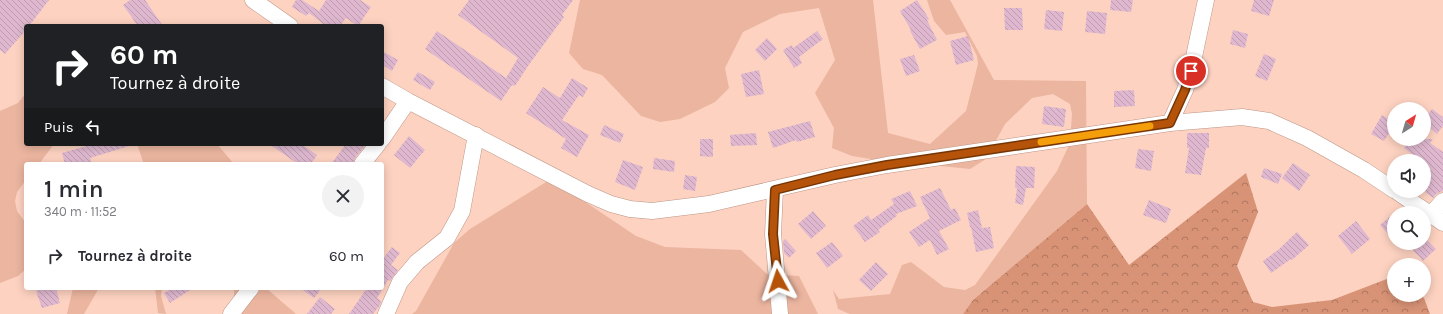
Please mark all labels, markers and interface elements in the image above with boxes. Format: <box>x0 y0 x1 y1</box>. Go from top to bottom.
text: 60 m <box>110 38 178 71</box>
icon: right <box>44 40 96 92</box>
pin <box>1174 54 1208 88</box>
icon: arrive <box>1180 60 1202 82</box>
text: Tournez à droite <box>110 72 240 94</box>
north arrow <box>1387 102 1431 146</box>
map controls <box>1387 102 1431 302</box>
icon: left <box>82 116 104 138</box>
text: Puis <box>44 118 74 136</box>
button: sound <box>1387 154 1431 198</box>
text: 1 min <box>44 175 104 203</box>
button: close <box>322 175 364 217</box>
text: 340 m · 11:52 <box>44 204 117 219</box>
button: search <box>1387 206 1431 250</box>
icon: right <box>44 245 66 267</box>
text: Tournez à droite <box>78 247 192 265</box>
text: 60 m <box>329 247 364 265</box>
button: + <box>1387 258 1431 302</box>
position arrow <box>757 260 799 302</box>

